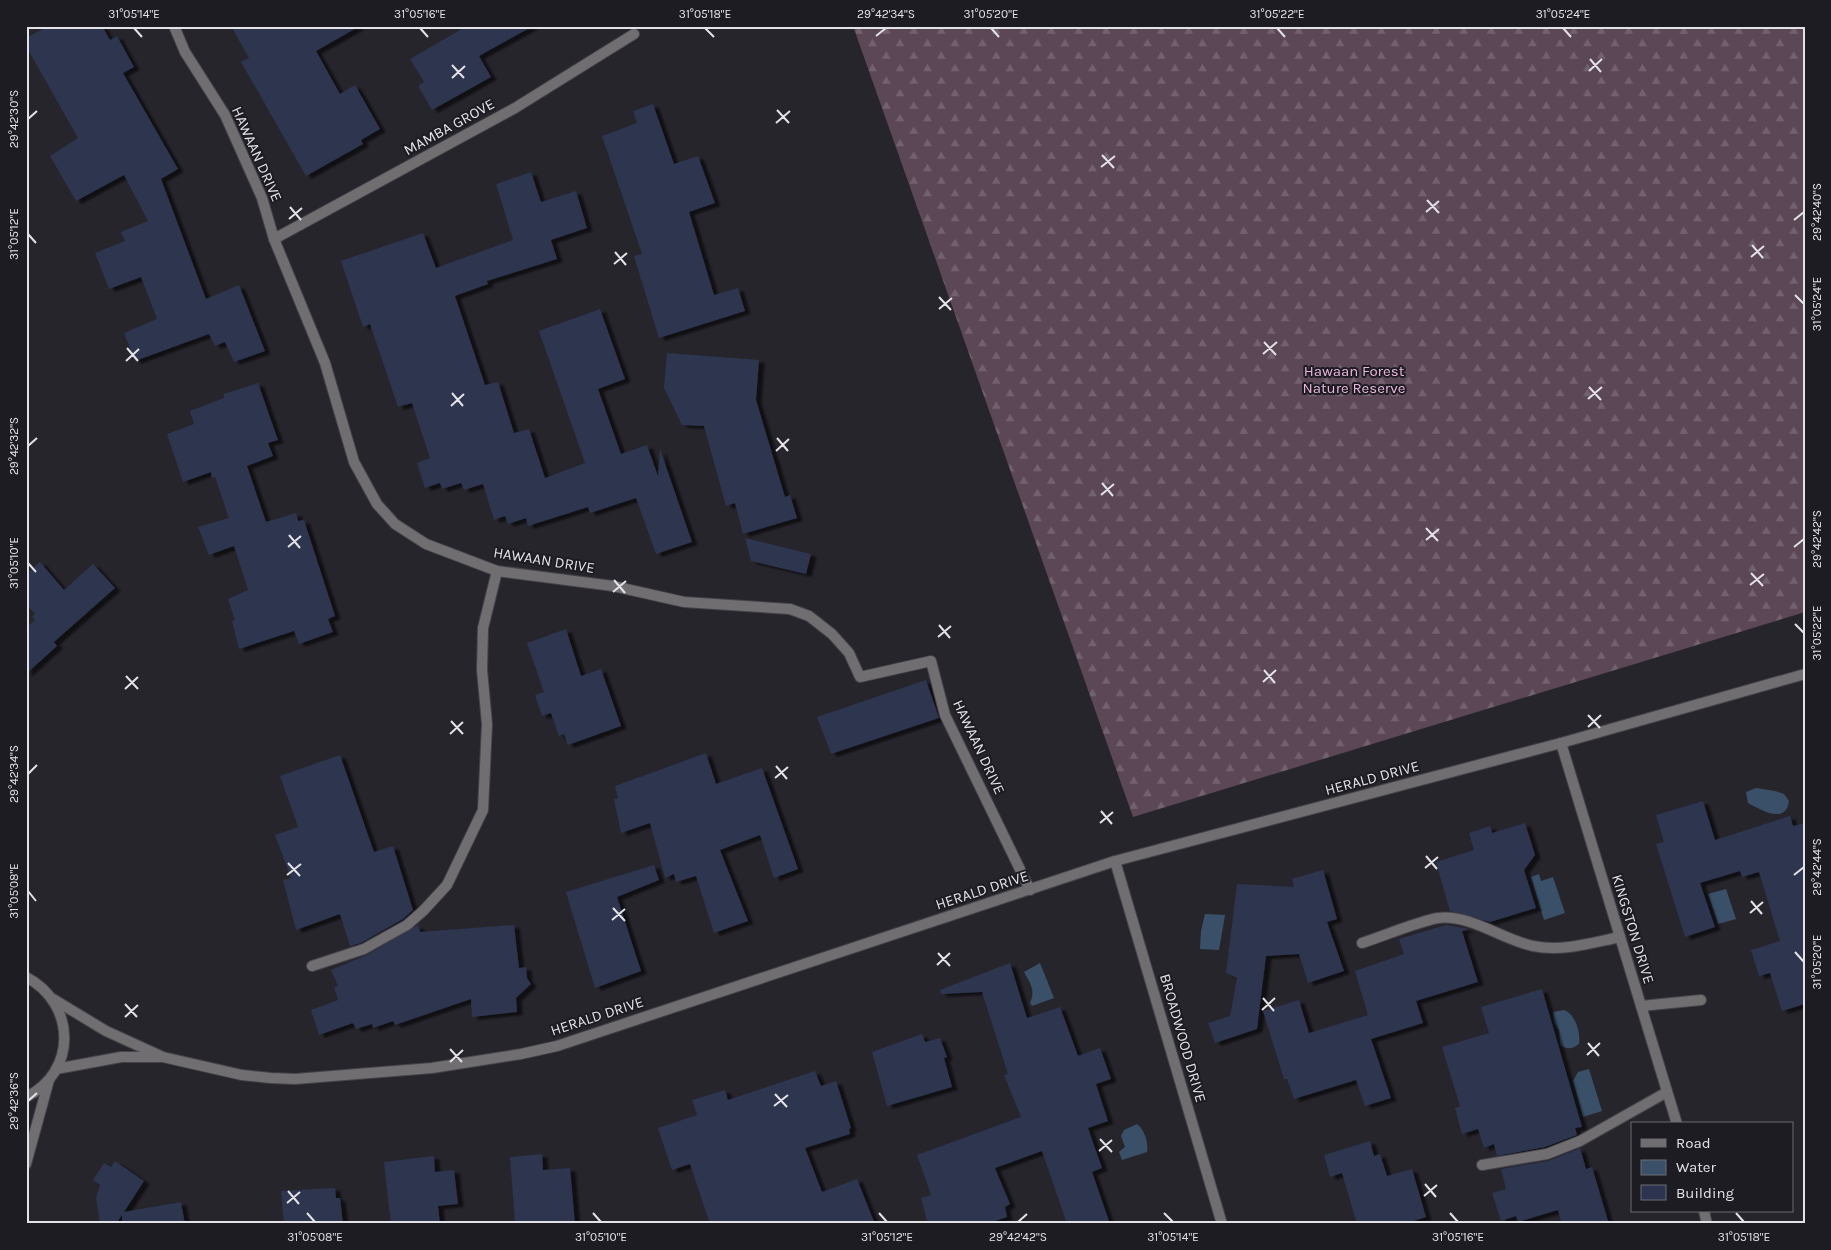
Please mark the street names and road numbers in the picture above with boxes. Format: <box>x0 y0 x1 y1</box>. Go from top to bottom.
street label: MAMBA GROVE <box>401 95 497 159</box>
street label: HAWAAN DRIVE <box>228 104 286 204</box>
street label: HAWAAN DRIVE <box>492 543 596 577</box>
street label: HAWAAN DRIVE <box>949 697 1009 797</box>
street label: HERALD DRIVE <box>1323 757 1421 799</box>
street label: HERALD DRIVE <box>933 866 1031 914</box>
street label: KINGSTON DRIVE <box>1608 872 1658 986</box>
street label: BROADWOOD DRIVE <box>1156 972 1210 1104</box>
street label: HERALD DRIVE <box>548 992 646 1040</box>

